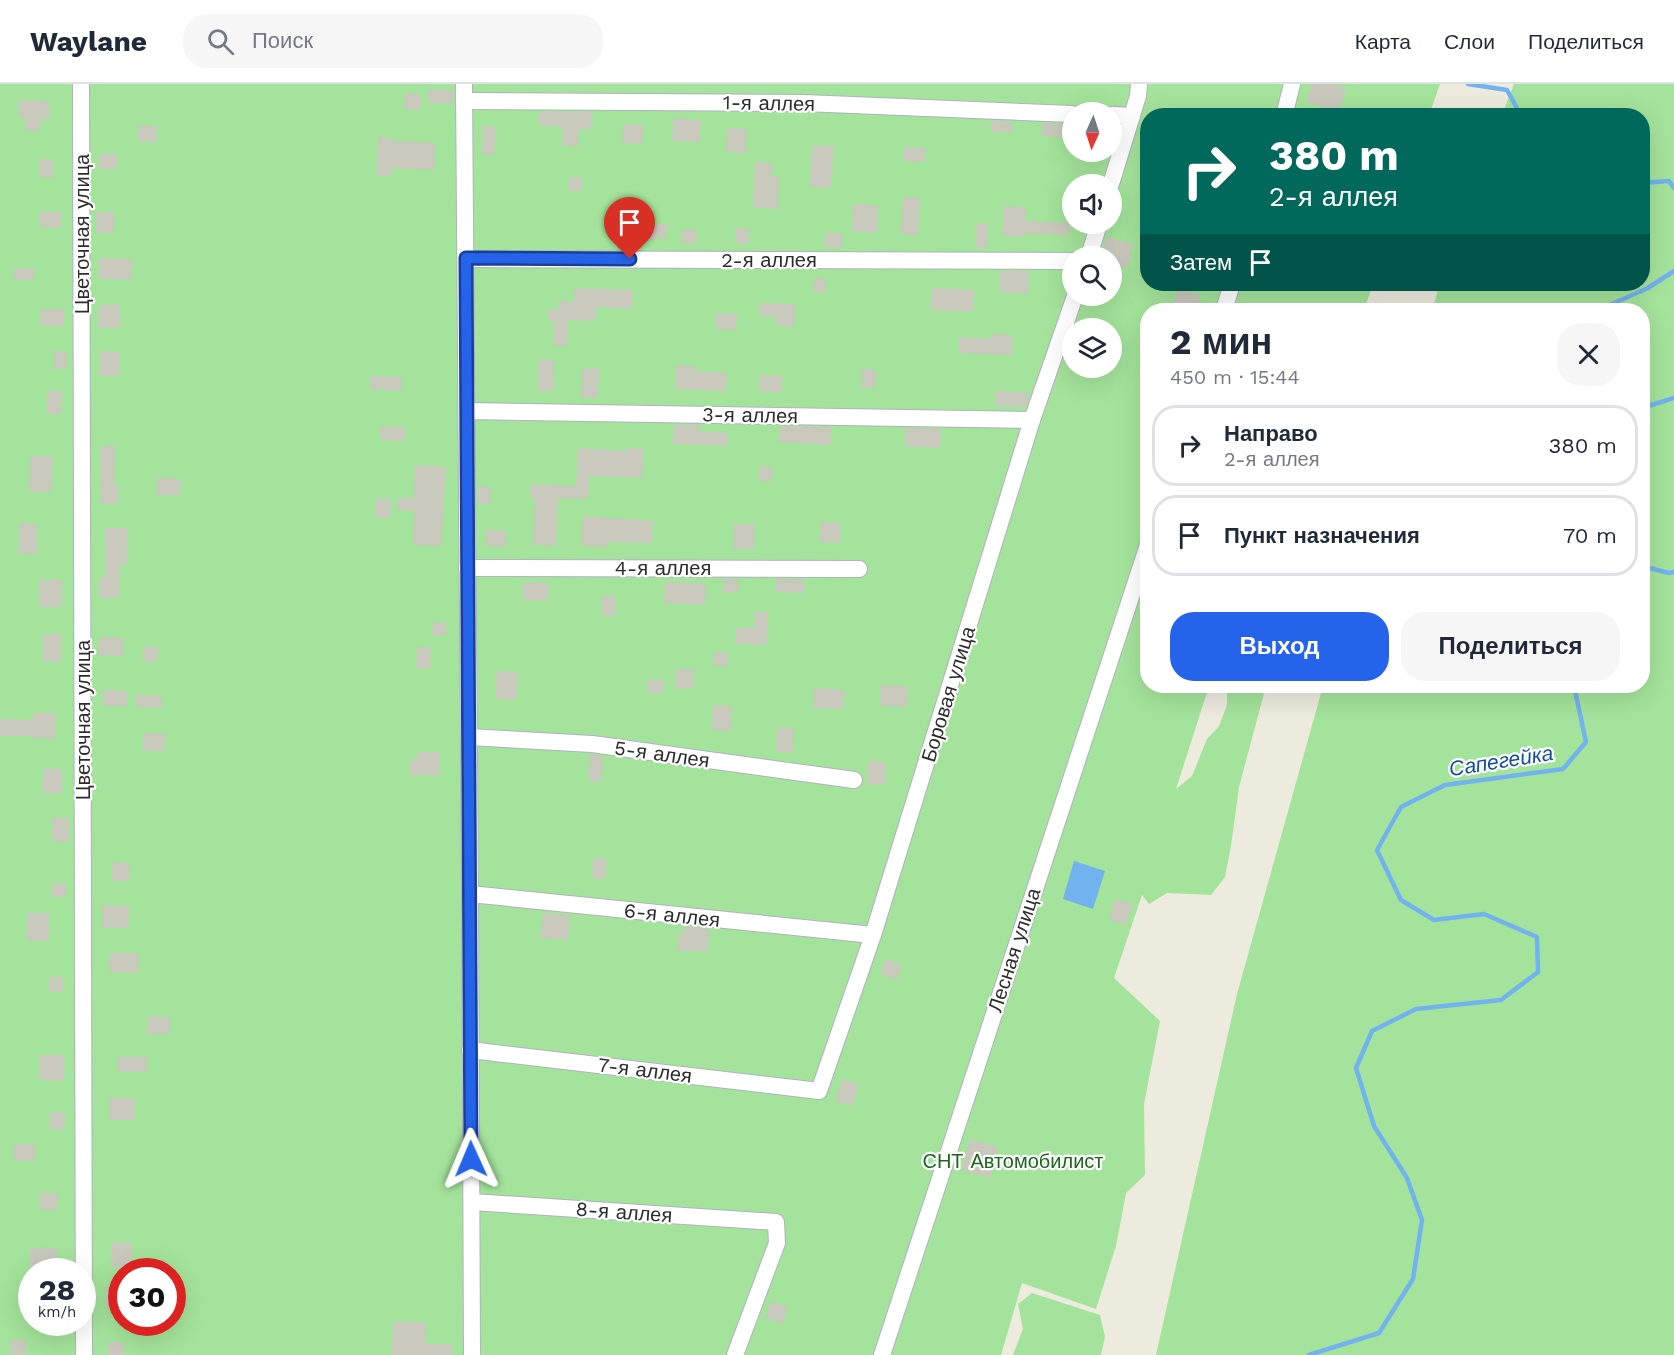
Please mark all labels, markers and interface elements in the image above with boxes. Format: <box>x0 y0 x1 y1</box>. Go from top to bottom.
search box <box>183 14 603 68</box>
text: Waylane <box>30 25 147 58</box>
icon: search <box>204 25 237 58</box>
text: Поиск <box>252 28 313 53</box>
text: Карта <box>1355 29 1411 54</box>
text: Слои <box>1444 29 1495 54</box>
text: Поделиться <box>1528 29 1644 54</box>
street label: 1-я аллея <box>723 90 815 116</box>
north arrow <box>1062 102 1122 162</box>
map controls <box>1062 102 1122 378</box>
text: 380 m <box>1269 131 1399 180</box>
icon: right <box>1170 132 1248 210</box>
street label: Цветочная улица <box>70 153 94 314</box>
button: sound <box>1062 174 1122 234</box>
text: 2-я аллея <box>1269 181 1398 213</box>
pin <box>604 197 655 259</box>
icon: arrive <box>613 206 646 239</box>
button: search <box>1062 246 1122 306</box>
icon: arrive <box>1244 246 1277 279</box>
street label: 2-я аллея <box>721 248 817 272</box>
text: Затем <box>1170 250 1232 275</box>
button: layers <box>1062 318 1122 378</box>
text: 2 мин <box>1170 321 1272 363</box>
button: close <box>1557 323 1620 386</box>
text: 450 m · 15:44 <box>1170 365 1300 389</box>
street label: 3-я аллея <box>702 402 798 428</box>
text: Направо <box>1224 421 1318 446</box>
icon: right <box>1173 429 1206 462</box>
text: 380 m <box>1548 433 1617 458</box>
text: 2-я аллея <box>1224 447 1320 471</box>
icon: arrive <box>1173 519 1206 552</box>
text: Пункт назначения <box>1224 523 1420 548</box>
text: 70 m <box>1563 523 1617 548</box>
street label: 4-я аллея <box>615 556 711 580</box>
button: Выход <box>1170 612 1389 681</box>
button: Поделиться <box>1401 612 1620 681</box>
street label: Боровая улица <box>916 622 980 765</box>
street label: Цветочная улица <box>71 639 95 800</box>
street label: 5-я аллея <box>613 735 711 773</box>
water label: Сапегейка <box>1447 740 1555 781</box>
street label: Лесная улица <box>983 884 1046 1015</box>
street label: 6-я аллея <box>623 898 721 932</box>
street label: 7-я аллея <box>597 1052 693 1088</box>
position arrow <box>439 1127 503 1191</box>
park label: СНТ Автомобилист <box>922 1149 1104 1173</box>
street label: 8-я аллея <box>575 1197 673 1227</box>
speed limit sign: 30 <box>108 1258 186 1336</box>
text: 28 <box>39 1272 75 1307</box>
text: km/h <box>38 1303 76 1321</box>

